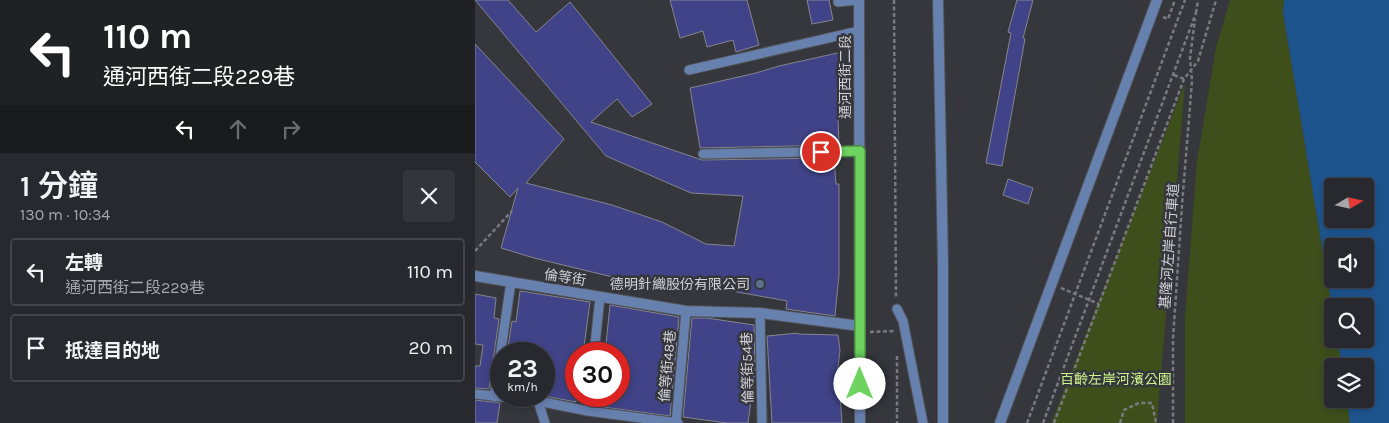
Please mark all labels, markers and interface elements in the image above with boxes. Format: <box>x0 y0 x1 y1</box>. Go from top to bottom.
text: 110 m <box>103 16 192 57</box>
icon: left <box>20 20 85 85</box>
street label: 通河西街二段 <box>837 35 854 119</box>
text: 通河西街二段229巷 <box>103 64 295 90</box>
icon: left <box>171 115 199 143</box>
icon: ahead <box>224 115 252 143</box>
icon: right <box>277 115 305 143</box>
pin <box>800 131 842 173</box>
icon: arrive <box>807 138 835 166</box>
text: 1 分鐘 <box>20 168 98 204</box>
button: close <box>403 170 455 222</box>
north arrow <box>1324 178 1374 228</box>
map controls <box>1324 178 1374 408</box>
street label: 基隆河左岸自行車道 <box>1157 183 1182 309</box>
text: 130 m · 10:34 <box>20 205 110 224</box>
button: sound <box>1324 238 1374 288</box>
text: 左轉 <box>65 252 103 274</box>
icon: left <box>22 258 50 286</box>
text: 110 m <box>407 261 453 283</box>
street label: 倫等街 <box>543 266 587 289</box>
place label: 德明針織股份有限公司 <box>610 276 750 293</box>
text: 通河西街二段229巷 <box>65 278 205 297</box>
marker: 德明針織股份有限公司 <box>754 278 766 290</box>
button: search <box>1324 298 1374 348</box>
street label: 倫等街48巷 <box>656 329 679 403</box>
street label: 倫等街54巷 <box>738 332 757 404</box>
icon: arrive <box>22 334 50 362</box>
text: 20 m <box>408 337 453 359</box>
text: 抵達目的地 <box>65 340 160 362</box>
speed limit sign: 30 <box>565 342 630 407</box>
text: 23 <box>507 354 538 383</box>
position arrow <box>833 357 885 409</box>
button: layers <box>1324 358 1374 408</box>
park label: 百齡左岸河濱公園 <box>1060 371 1172 388</box>
text: km/h <box>507 380 538 394</box>

